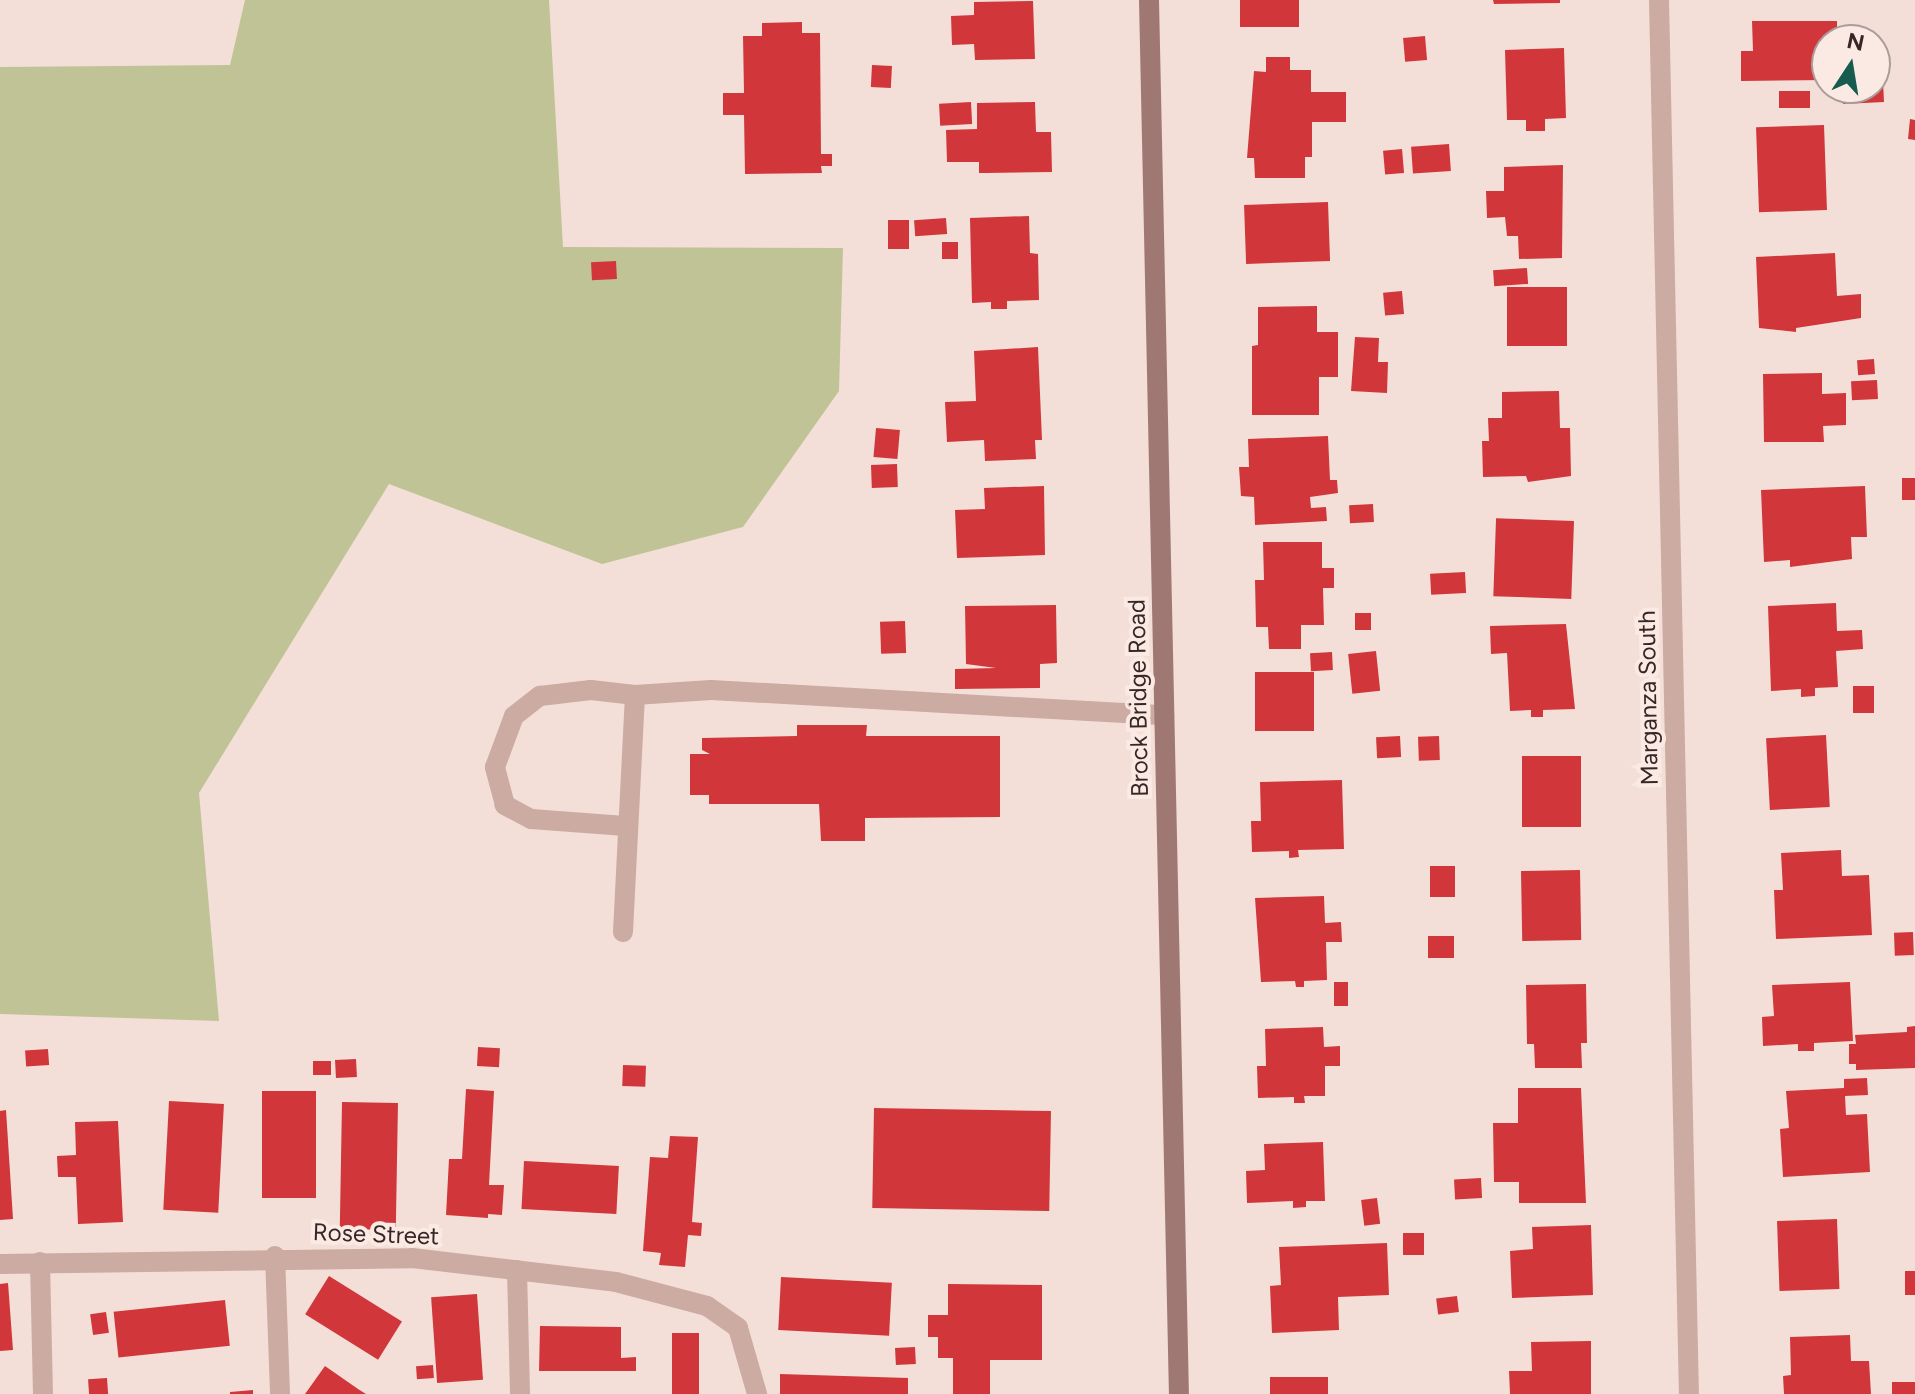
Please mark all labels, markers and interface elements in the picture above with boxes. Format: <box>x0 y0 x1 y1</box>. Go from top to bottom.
north arrow <box>1811 24 1891 104</box>
text: N <box>1845 27 1867 57</box>
street label: Brock Bridge Road <box>1122 599 1154 797</box>
street label: Marganza South <box>1632 610 1664 786</box>
street label: Rose Street <box>312 1217 440 1251</box>

